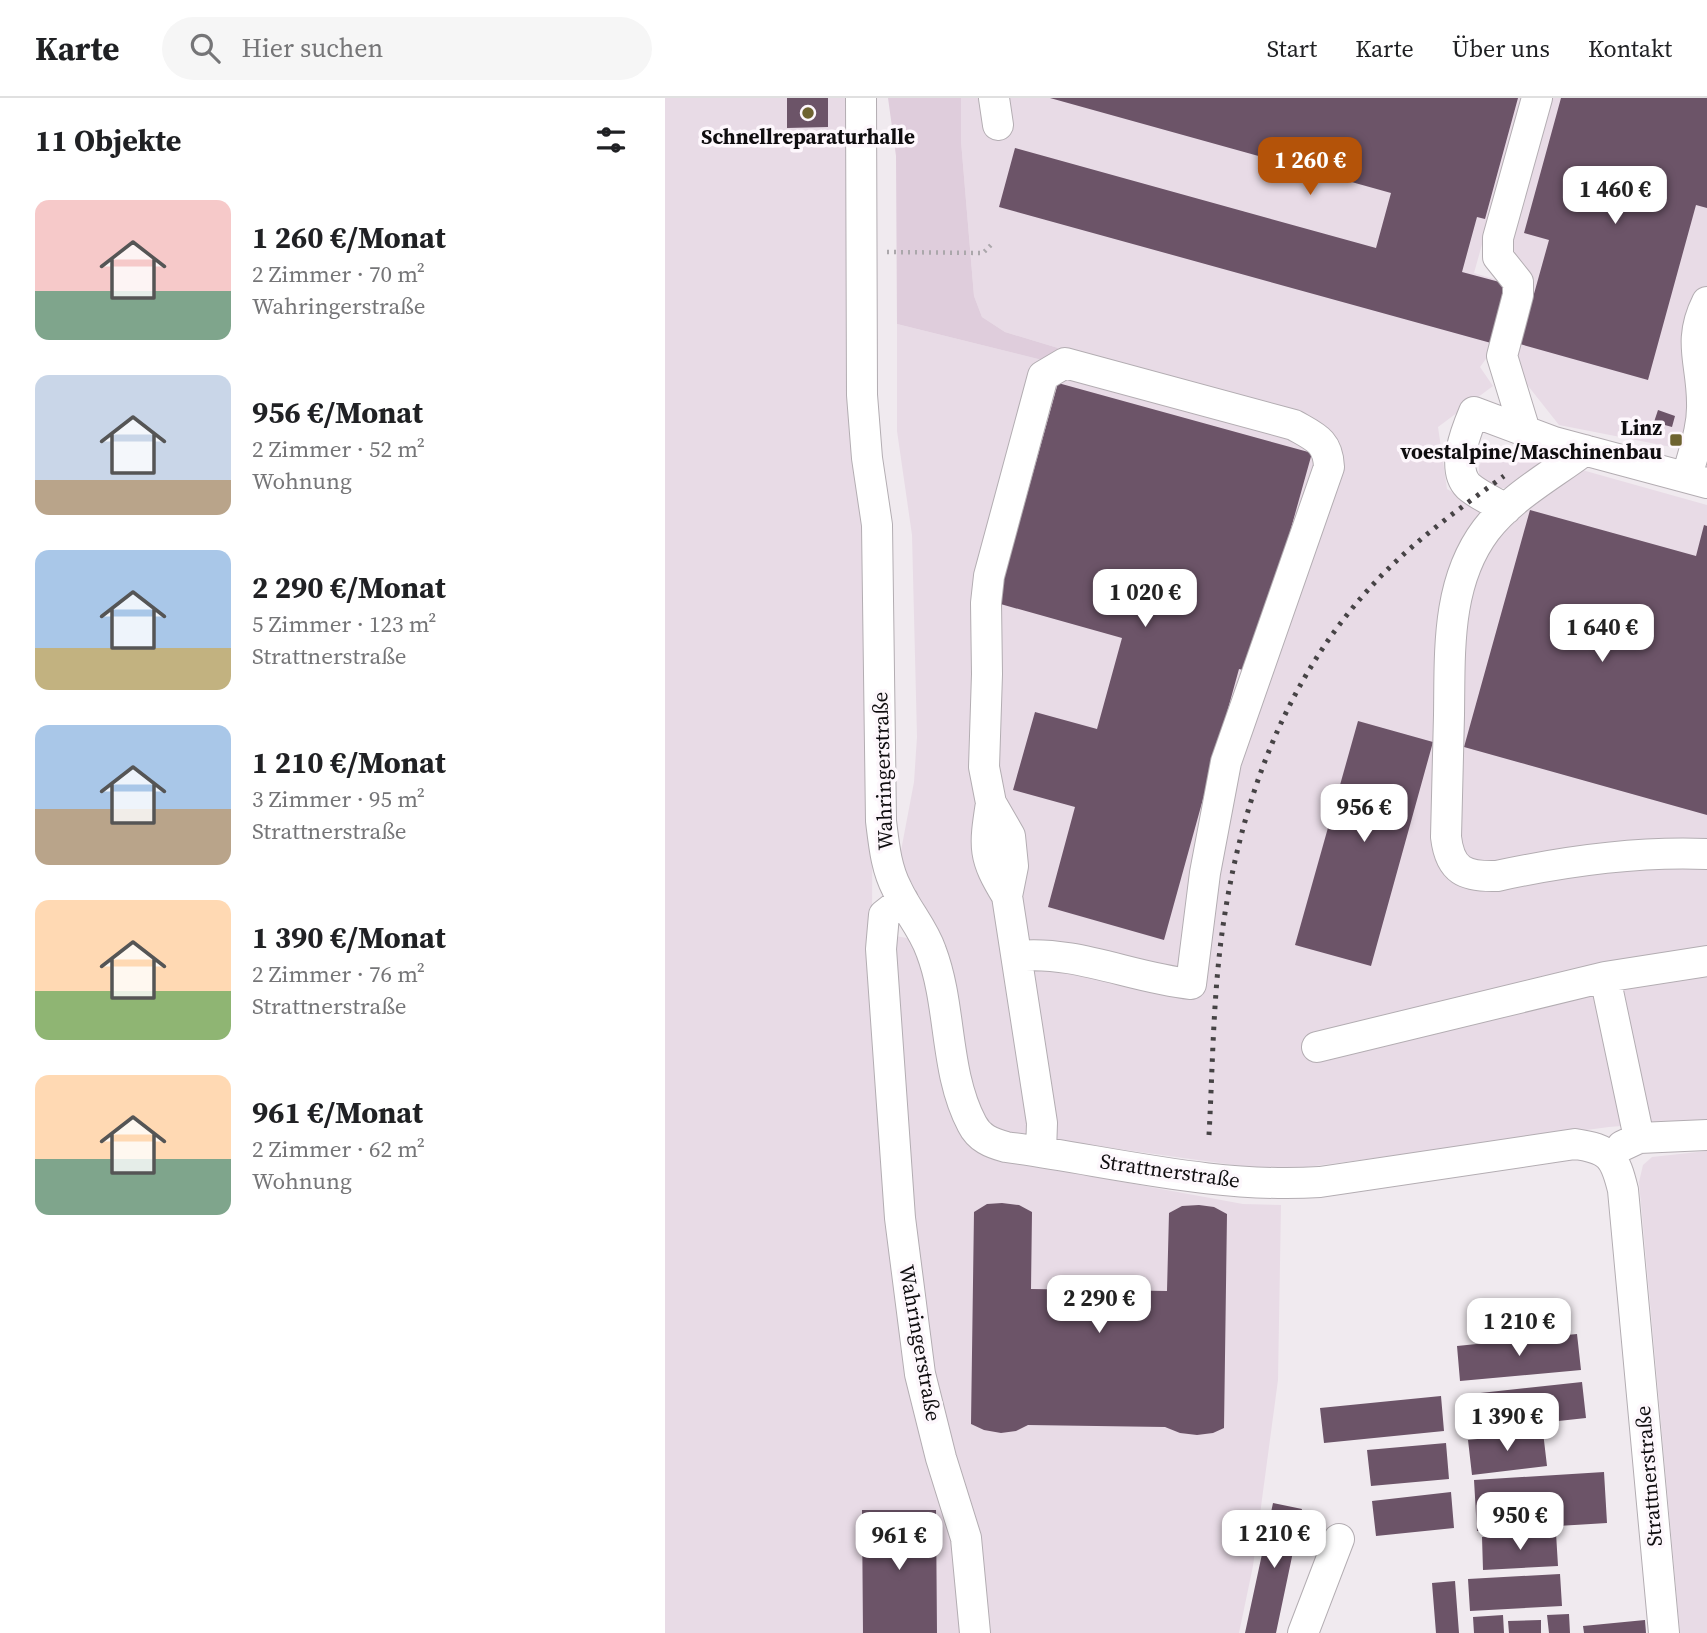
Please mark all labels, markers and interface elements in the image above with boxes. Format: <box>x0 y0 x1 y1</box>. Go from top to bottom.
search box <box>162 17 652 80</box>
text: Karte <box>35 26 120 71</box>
icon: search <box>186 29 224 67</box>
text: Hier suchen <box>242 30 383 66</box>
text: Start <box>1267 32 1317 65</box>
text: Karte <box>1355 32 1414 65</box>
text: Über uns <box>1452 32 1550 65</box>
text: Kontakt <box>1588 32 1672 65</box>
marker: Schnellreparaturhalle <box>800 105 816 121</box>
text: 11 Objekte <box>35 120 181 161</box>
icon: filters <box>592 121 630 159</box>
place label: Schnellreparaturhalle <box>701 122 915 151</box>
pin: 1 260 € <box>1245 138 1375 197</box>
text: 1 260 € <box>1274 144 1346 176</box>
pin: 1 460 € <box>1550 166 1680 226</box>
text: 1 460 € <box>1579 173 1651 205</box>
text: 1 260 €/Monat <box>252 217 446 258</box>
icon: home <box>91 228 175 312</box>
text: 2 Zimmer · 70 m² <box>252 258 425 290</box>
text: Wahringerstraße <box>252 290 425 322</box>
text: 956 €/Monat <box>252 392 423 433</box>
icon: home <box>91 403 175 487</box>
place label: Linz voestalpine/Maschinenbau <box>1399 413 1662 466</box>
marker: Linz voestalpine/Maschinenbau <box>1668 432 1684 448</box>
text: 2 Zimmer · 52 m² <box>252 433 425 465</box>
text: Wohnung <box>252 465 352 497</box>
text: 2 290 €/Monat <box>252 567 446 608</box>
pin: 1 020 € <box>1080 570 1210 629</box>
text: 1 020 € <box>1109 576 1181 608</box>
icon: home <box>91 578 175 662</box>
pin: 1 640 € <box>1537 604 1667 664</box>
text: 5 Zimmer · 123 m² <box>252 608 436 640</box>
text: 1 640 € <box>1566 611 1638 643</box>
text: Strattnerstraße <box>252 640 407 672</box>
street label: Wahringerstraße <box>865 691 900 851</box>
text: 1 210 €/Monat <box>252 742 446 783</box>
icon: home <box>91 753 175 837</box>
text: 3 Zimmer · 95 m² <box>252 783 425 815</box>
pin: 956 € <box>1315 784 1413 844</box>
text: 956 € <box>1337 791 1391 823</box>
text: Strattnerstraße <box>252 815 407 847</box>
text: 1 390 €/Monat <box>252 917 446 958</box>
icon: home <box>91 928 175 1012</box>
text: 2 Zimmer · 76 m² <box>252 958 425 990</box>
text: Strattnerstraße <box>252 990 407 1022</box>
text: 961 €/Monat <box>252 1092 423 1133</box>
icon: home <box>91 1103 175 1187</box>
text: 2 Zimmer · 62 m² <box>252 1133 425 1165</box>
street label: Strattnerstraße <box>1098 1146 1242 1195</box>
text: Wohnung <box>252 1165 352 1197</box>
street label: Wahringerstraße <box>892 1262 949 1423</box>
pin: 2 290 € <box>1034 1276 1164 1335</box>
text: 2 290 € <box>1063 1282 1135 1314</box>
pin: 1 210 € <box>1454 1298 1584 1358</box>
text: 1 210 € <box>1483 1305 1555 1337</box>
pin: 1 390 € <box>1442 1394 1572 1453</box>
text: 1 390 € <box>1471 1400 1543 1432</box>
street label: Strattnerstraße <box>1628 1405 1669 1548</box>
pin: 950 € <box>1471 1492 1569 1552</box>
text: 950 € <box>1493 1499 1547 1531</box>
pin: 1 210 € <box>1209 1510 1339 1570</box>
pin: 961 € <box>850 1512 948 1572</box>
text: 1 210 € <box>1238 1517 1310 1549</box>
text: 961 € <box>872 1519 926 1551</box>

